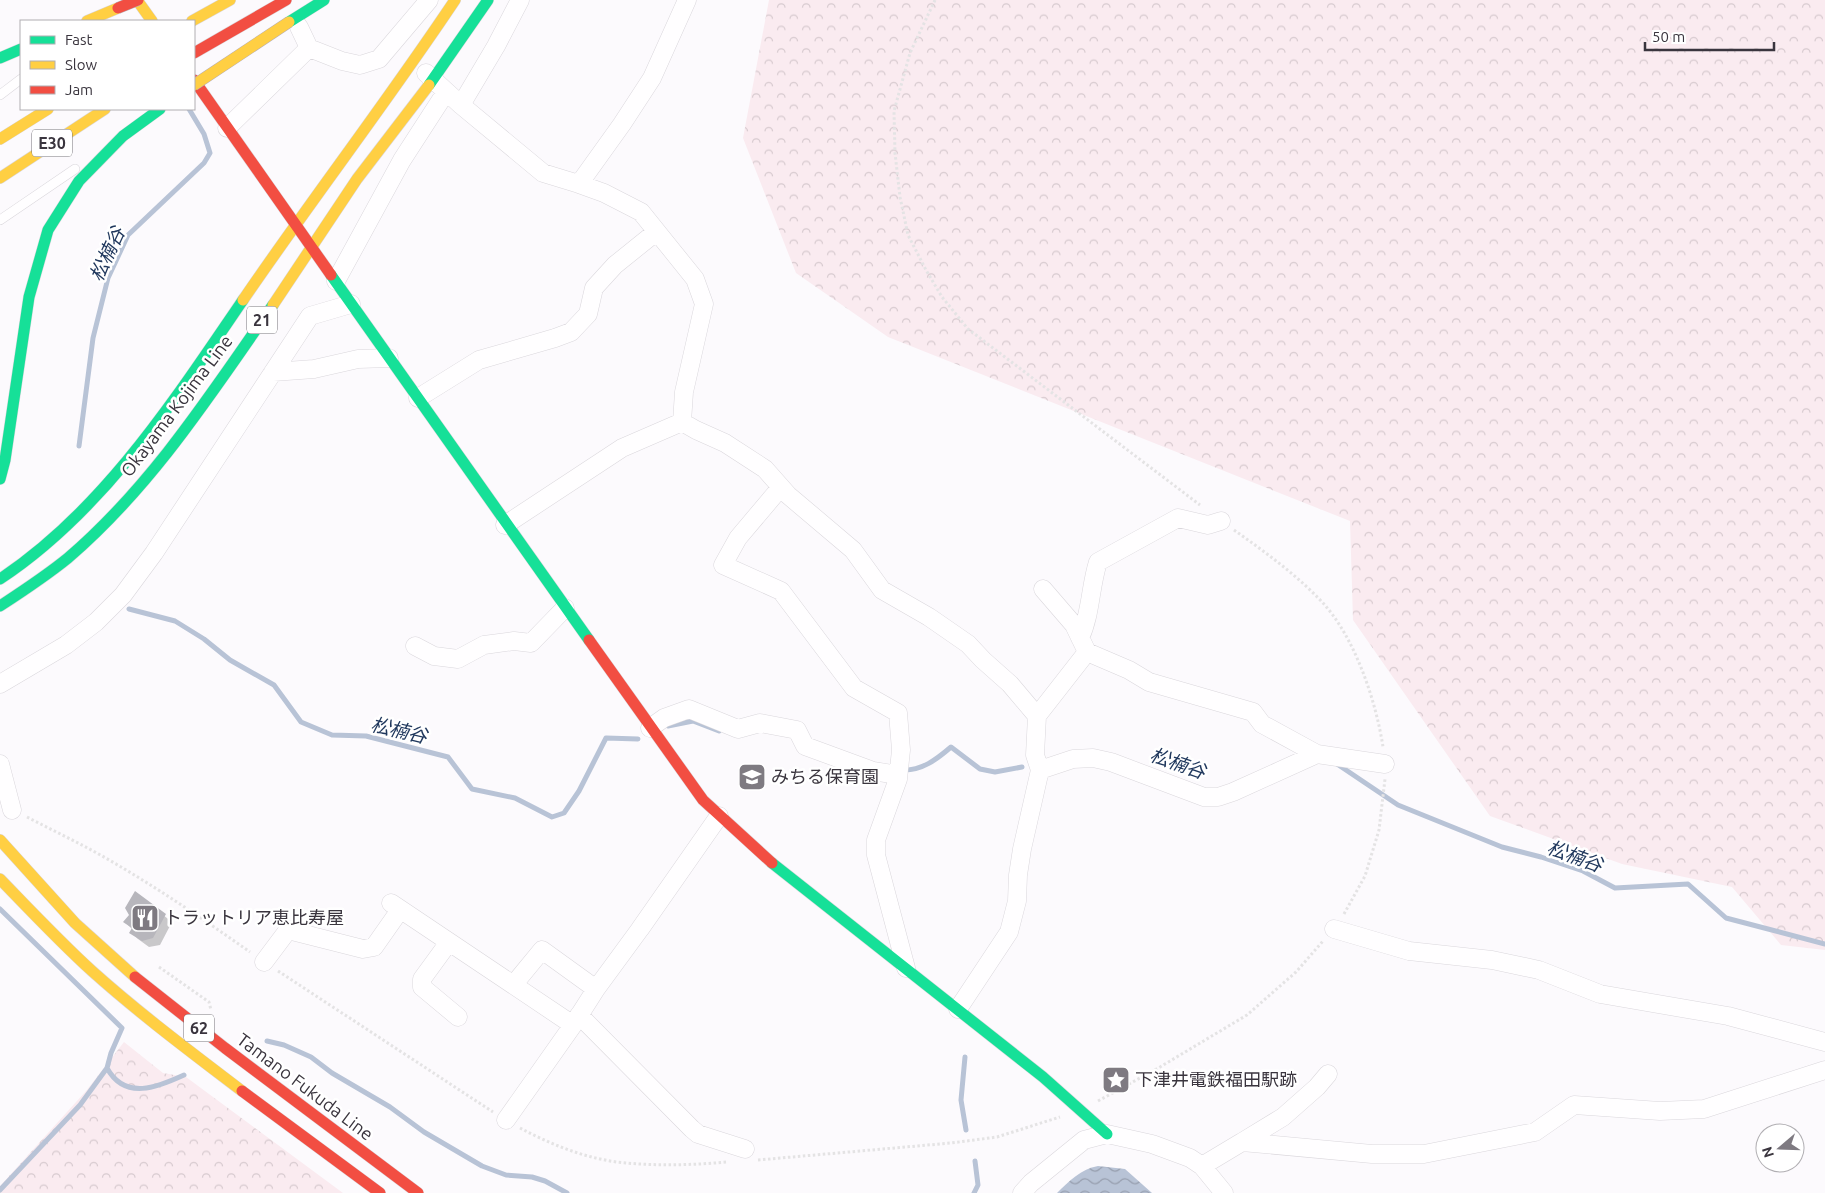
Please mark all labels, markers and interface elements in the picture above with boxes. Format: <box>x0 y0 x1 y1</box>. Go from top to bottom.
legend <box>20 20 195 110</box>
scale bar <box>1645 20 1774 52</box>
text: 50 m <box>1652 28 1685 45</box>
text: Fast <box>65 31 93 48</box>
text: Slow <box>65 56 98 73</box>
text: Jam <box>65 81 93 98</box>
road number: E30 <box>32 130 72 156</box>
water label: 松楠谷 <box>85 222 130 284</box>
road number: 21 <box>247 306 277 334</box>
street label: Okayama Kojima Line <box>117 331 236 480</box>
water label: 松楠谷 <box>369 713 431 748</box>
water label: 松楠谷 <box>1147 743 1210 783</box>
school or university icon: みちる保育園 <box>737 762 767 792</box>
place label: みちる保育園 <box>771 766 879 786</box>
water label: 松楠谷 <box>1544 836 1607 877</box>
restaurant icon: トラットリア恵比寿屋 <box>130 903 160 933</box>
place label: トラットリア恵比寿屋 <box>164 907 344 927</box>
road number: 62 <box>184 1014 214 1042</box>
street label: Tamano Fukuda Line <box>234 1029 377 1144</box>
place icon: 下津井電鉄福田駅跡 <box>1101 1065 1131 1095</box>
place label: 下津井電鉄福田駅跡 <box>1135 1069 1297 1089</box>
north arrow <box>1755 1123 1805 1173</box>
text: N <box>1758 1145 1777 1160</box>

